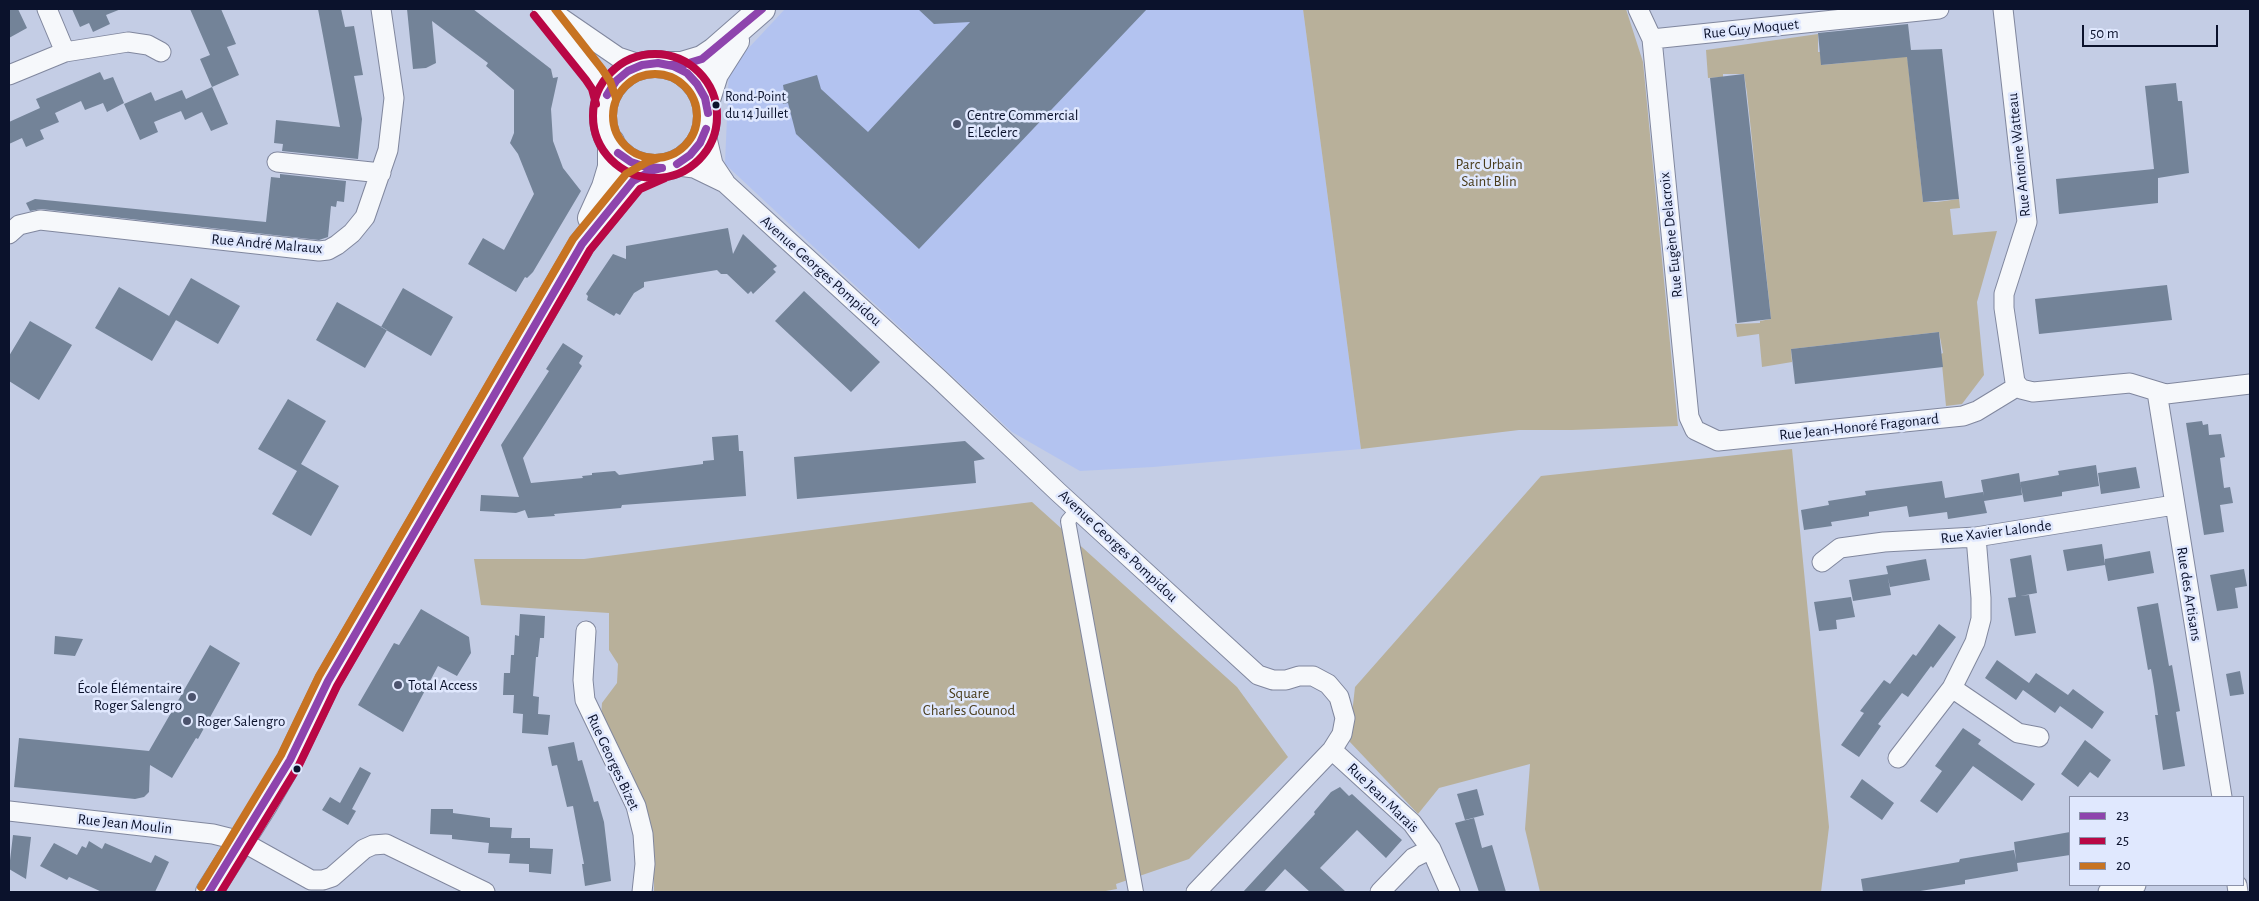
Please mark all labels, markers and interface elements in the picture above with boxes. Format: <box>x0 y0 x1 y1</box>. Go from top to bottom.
street label: Rue Guy Moquet <box>1702 15 1800 43</box>
scale bar <box>2084 15 2220 47</box>
text: 50 m <box>2090 26 2119 41</box>
place label: Rond-Point du 14 Juillet <box>725 89 788 121</box>
street label: Rue Antoine Watteau <box>2004 92 2034 218</box>
marker: Rond-Point du 14 Juillet <box>711 100 721 110</box>
place label: Centre Commercial E.Leclerc <box>967 106 1079 141</box>
marker: Centre Commercial E.Leclerc <box>951 118 963 130</box>
park label: Parc Urbain Saint Blin <box>1455 155 1523 190</box>
street label: Rue Eugène Delacroix <box>1655 171 1687 299</box>
street label: Avenue Georges Pompidou <box>757 212 885 330</box>
street label: Rue André Malraux <box>211 230 323 258</box>
street label: Rue Jean-Honoré Fragonard <box>1778 410 1940 444</box>
street label: Avenue Georges Pompidou <box>1055 486 1181 606</box>
street label: Rue Xavier Lalonde <box>1940 516 2052 548</box>
street label: Rue des Artisans <box>2173 546 2205 642</box>
place label: Total Access <box>408 676 478 694</box>
place label: École Élémentaire Roger Salengro <box>77 679 182 714</box>
marker: Total Access <box>392 679 404 691</box>
park label: Square Charles Gounod <box>923 684 1015 719</box>
marker: École Élémentaire Roger Salengro <box>186 691 198 703</box>
street label: Rue Georges Bizet <box>583 711 643 813</box>
place label: Roger Salengro <box>197 712 285 730</box>
marker: Roger Salengro <box>181 715 193 727</box>
street label: Rue Jean Marais <box>1343 759 1423 837</box>
unlabelled marker <box>292 764 302 774</box>
legend <box>2069 796 2244 886</box>
text: 23 <box>2116 808 2129 823</box>
street label: Rue Jean Moulin <box>77 810 173 838</box>
text: 25 <box>2116 833 2129 848</box>
text: 20 <box>2116 858 2131 873</box>

